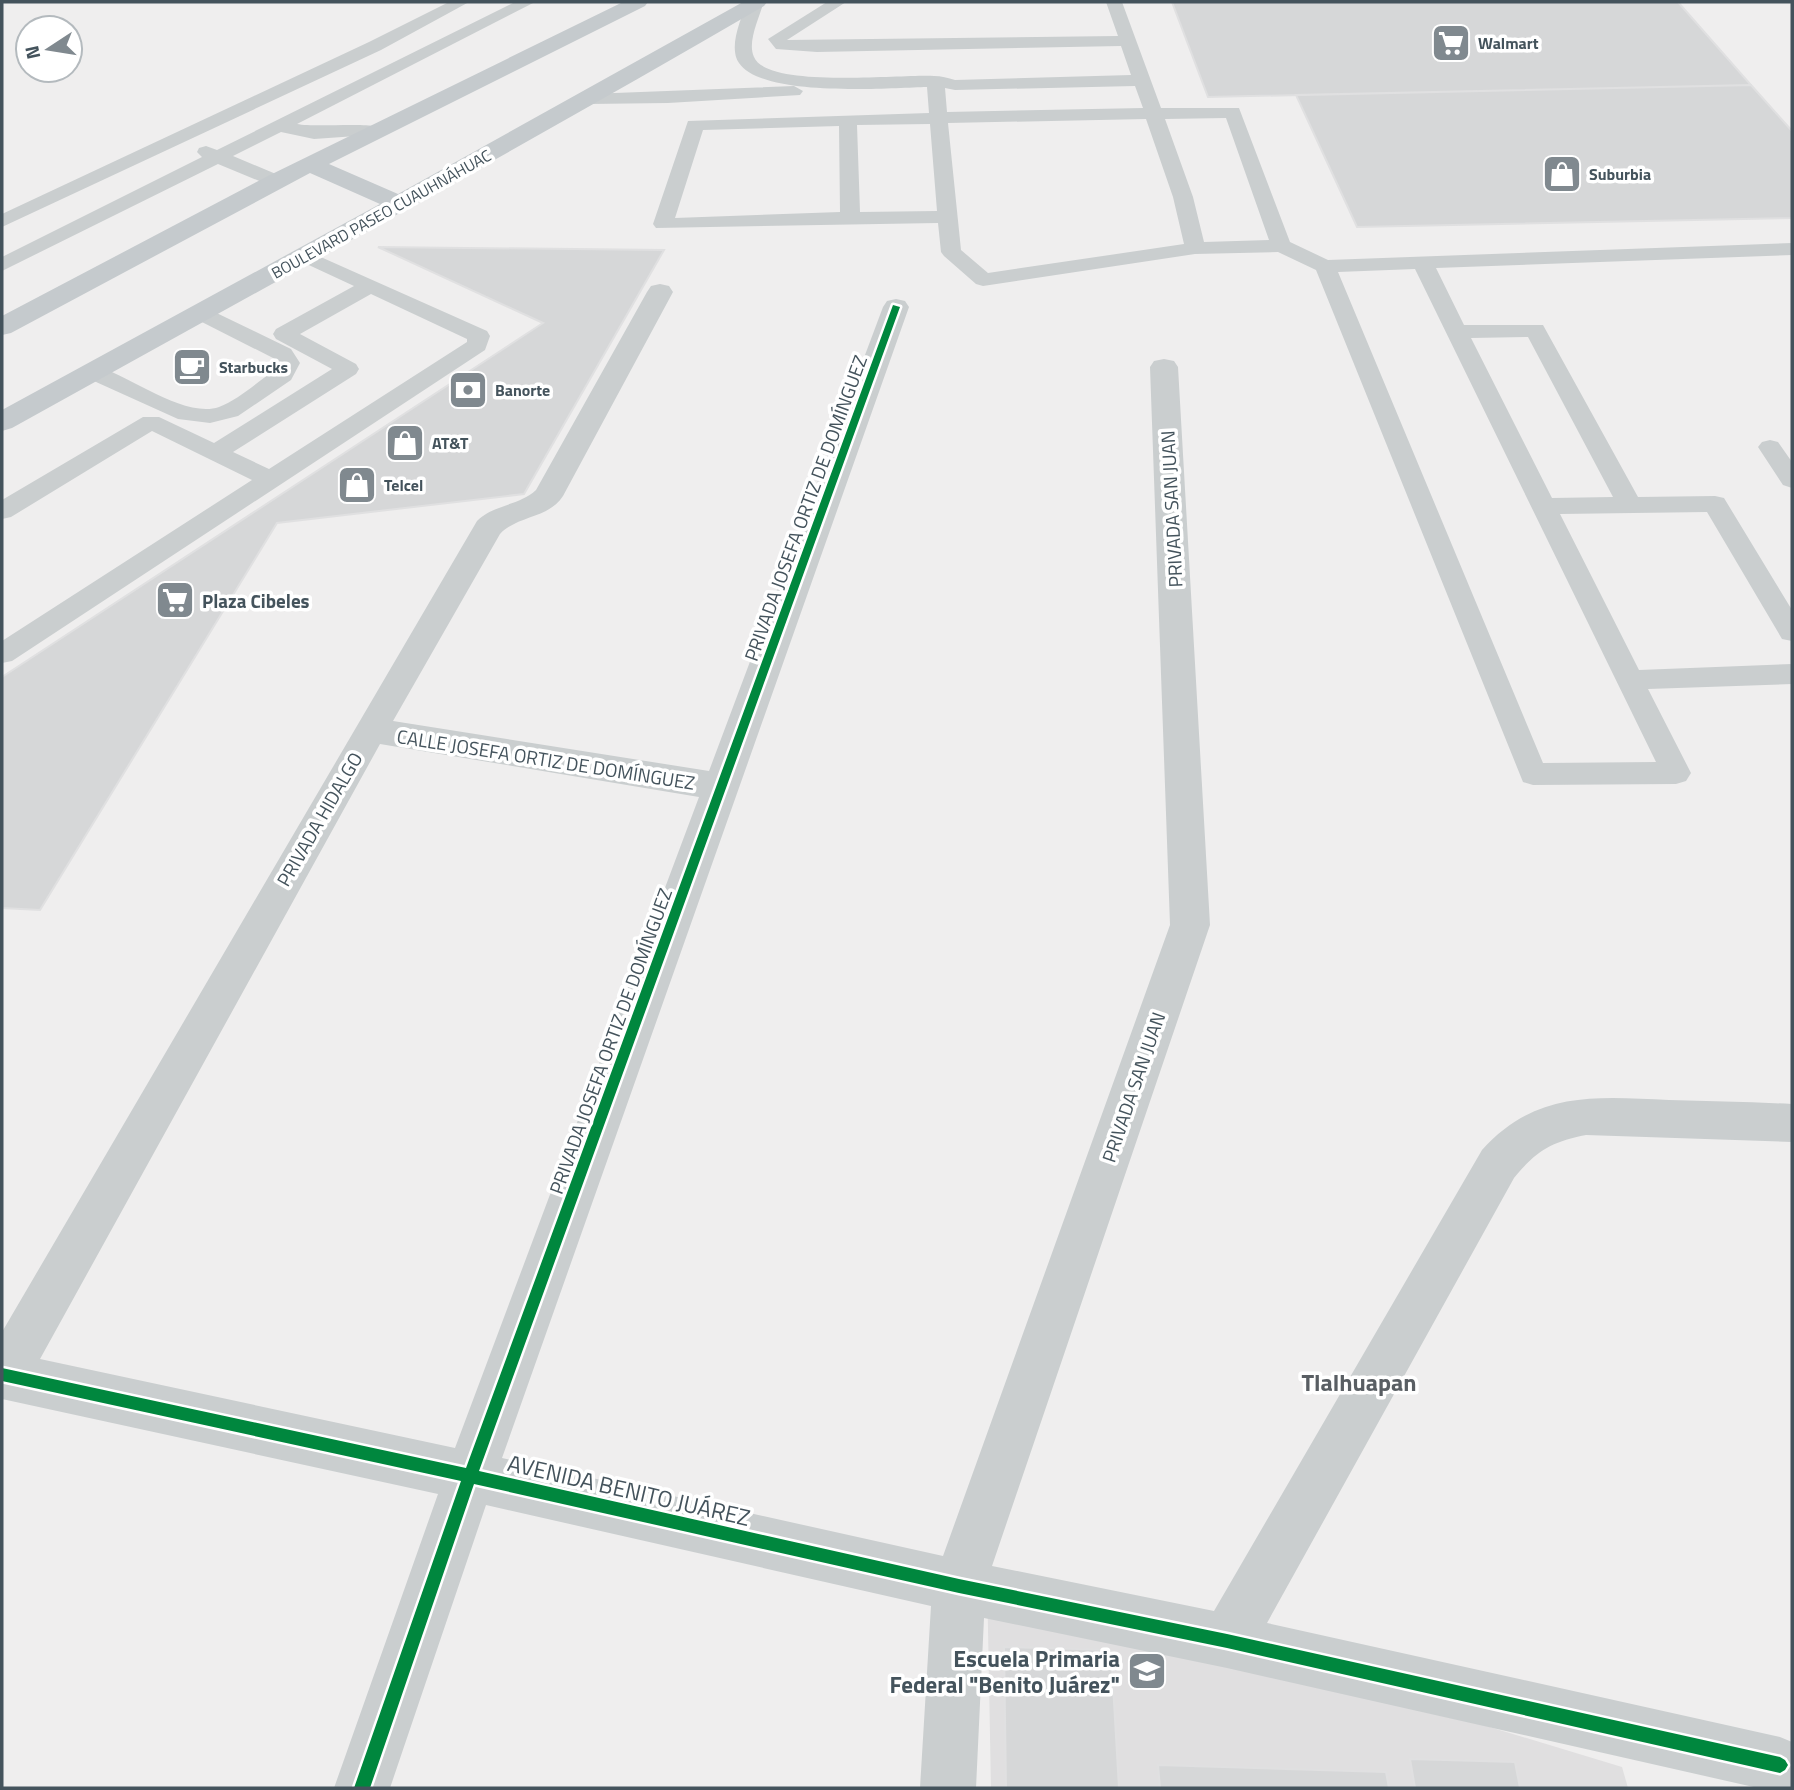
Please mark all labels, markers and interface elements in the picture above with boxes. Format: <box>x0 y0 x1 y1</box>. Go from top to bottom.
north arrow <box>14 14 84 84</box>
supermarket icon: Walmart <box>1430 22 1472 64</box>
place label: Walmart <box>1478 31 1539 55</box>
text: N <box>16 43 47 62</box>
street label: BOULEVARD PASEO CUAUHNÁHUAC <box>267 143 496 285</box>
shop icon: Suburbia <box>1541 153 1583 195</box>
place label: Suburbia <box>1589 162 1651 186</box>
cafe icon: Starbucks <box>171 346 213 388</box>
street label: PRIVADA JOSEFA ORTIZ DE DOMÍNGUEZ <box>736 351 874 665</box>
place label: Starbucks <box>219 355 288 379</box>
bank icon: Banorte <box>447 369 489 411</box>
place label: Banorte <box>495 378 550 402</box>
shop icon: AT&T <box>384 422 426 464</box>
street label: PRIVADA SAN JUAN <box>1152 430 1190 588</box>
place label: AT&T <box>432 431 469 455</box>
shop icon: Telcel <box>336 464 378 506</box>
place label: Telcel <box>384 473 423 497</box>
supermarket icon: Plaza Cibeles <box>154 579 196 621</box>
place label: Plaza Cibeles <box>202 586 310 615</box>
street label: CALLE JOSEFA ORTIZ DE DOMÍNGUEZ <box>395 721 697 797</box>
street label: PRIVADA HIDALGO <box>269 746 369 892</box>
street label: PRIVADA JOSEFA ORTIZ DE DOMÍNGUEZ <box>541 884 679 1198</box>
street label: PRIVADA SAN JUAN <box>1094 1008 1172 1166</box>
district label: Tlalhuapan <box>1301 1364 1417 1400</box>
street label: AVENIDA BENITO JUÁREZ <box>504 1445 754 1535</box>
place label: Escuela Primaria Federal "Benito Juárez" <box>889 1641 1120 1702</box>
school or university icon: Escuela Primaria Federal "Benito Juárez" <box>1126 1650 1168 1692</box>

